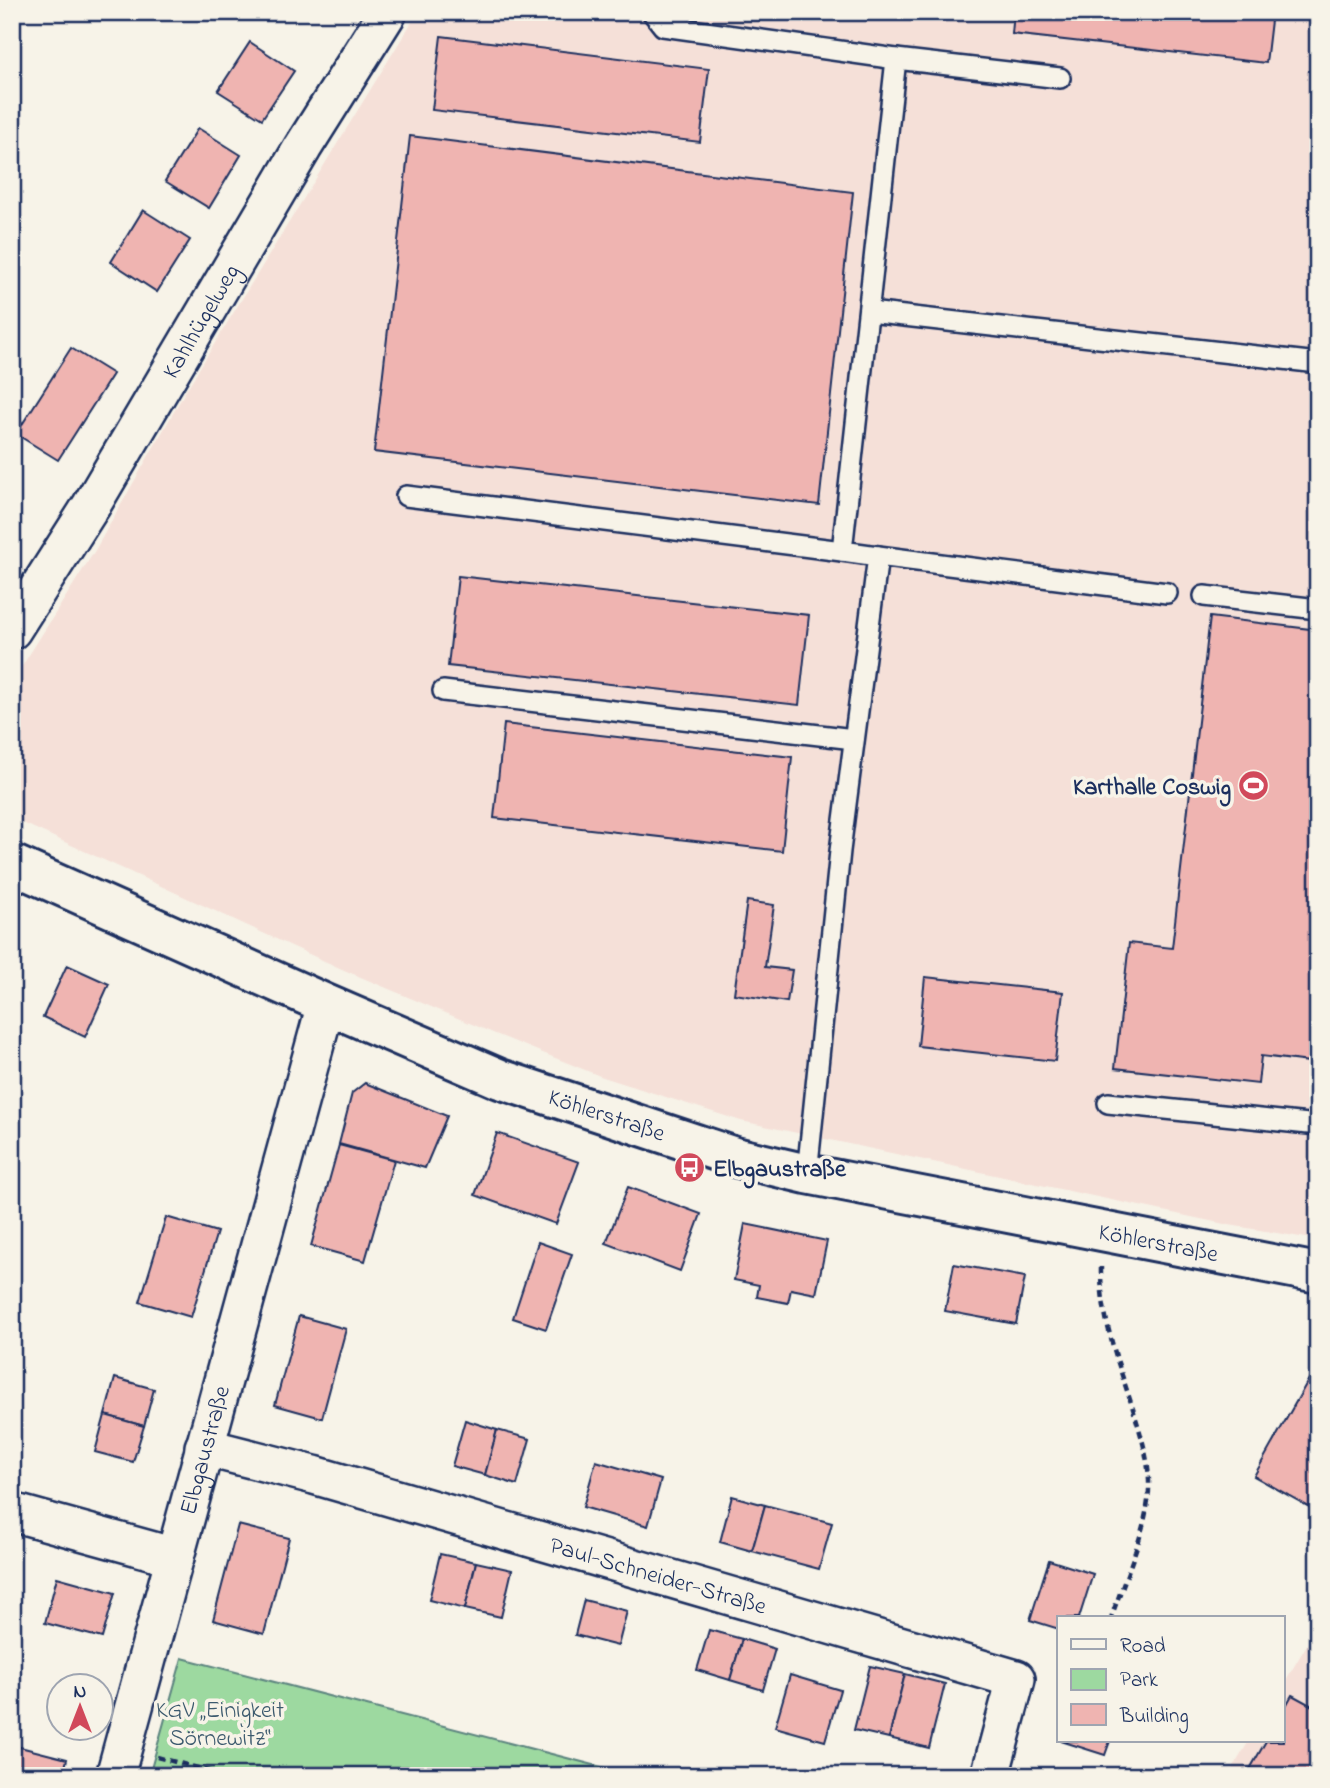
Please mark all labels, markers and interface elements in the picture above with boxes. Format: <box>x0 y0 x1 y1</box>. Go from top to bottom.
street label: Kahlhügelweg <box>155 258 250 386</box>
sports icon: Karthalle Coswig <box>1237 769 1271 803</box>
place label: Karthalle Coswig <box>1073 771 1231 807</box>
street label: Köhlerstraße <box>543 1081 669 1153</box>
bus stop icon: Elbgaustraße <box>673 1151 707 1185</box>
place label: Elbgaustraße <box>713 1153 847 1189</box>
street label: Köhlerstraße <box>1095 1216 1221 1273</box>
street label: Elbgaustraße <box>172 1382 241 1519</box>
street label: Paul-Schneider-Straße <box>545 1529 770 1626</box>
legend <box>1057 1616 1284 1742</box>
text: Road <box>1120 1632 1166 1662</box>
text: Park <box>1120 1666 1159 1696</box>
north arrow <box>46 1672 116 1742</box>
text: N <box>74 1679 87 1706</box>
park label: KGV „Einigkeit Sörnewitz“ <box>156 1694 284 1757</box>
text: Building <box>1119 1702 1189 1734</box>

